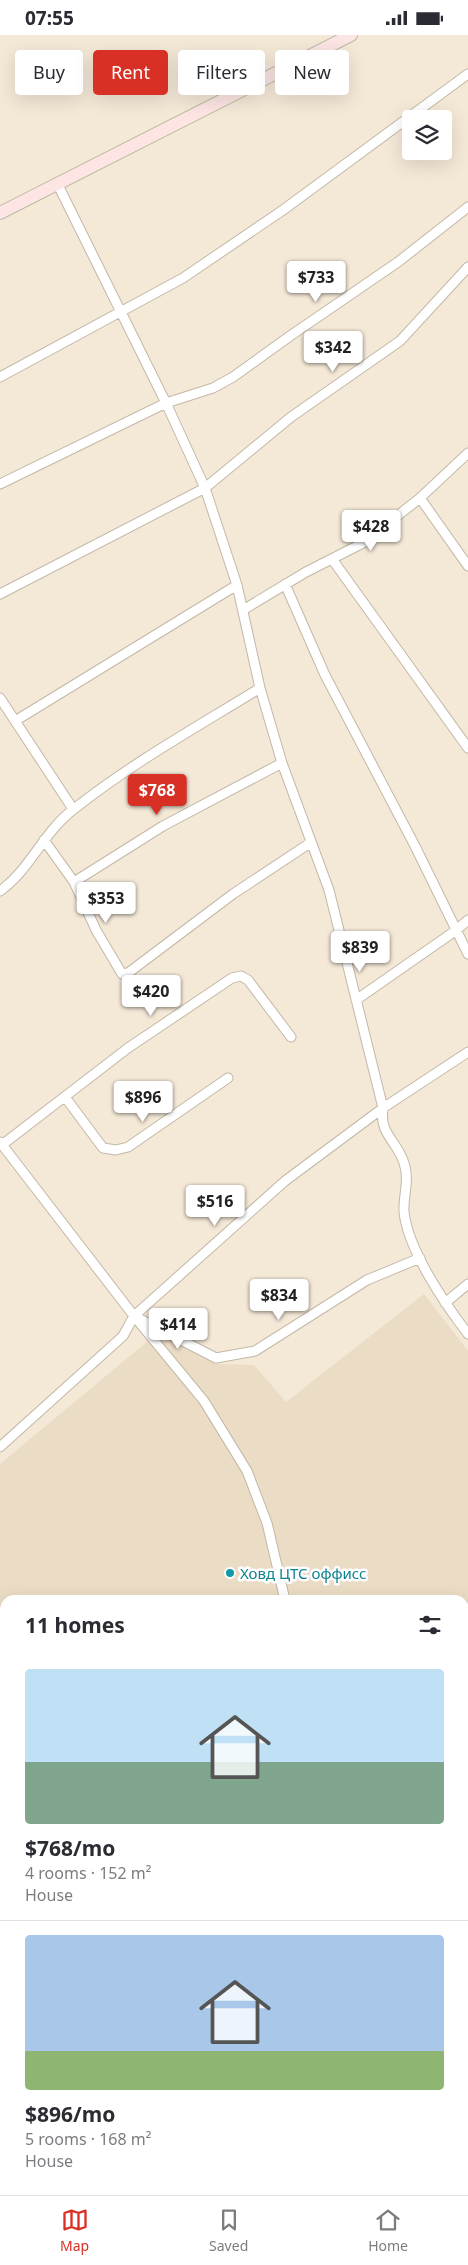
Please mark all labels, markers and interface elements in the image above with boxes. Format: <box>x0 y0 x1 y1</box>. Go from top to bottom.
text: 07:55 <box>25 5 74 31</box>
chip: Buy <box>15 50 83 95</box>
chip: Rent <box>93 50 168 95</box>
chip: Filters <box>178 50 265 95</box>
chip: New <box>275 50 349 95</box>
map controls <box>402 110 452 160</box>
button: layers <box>402 110 452 160</box>
pin: $733 <box>286 261 346 303</box>
text: $733 <box>298 266 334 288</box>
pin: $342 <box>303 331 363 373</box>
text: $342 <box>315 336 351 358</box>
pin: $428 <box>341 509 401 552</box>
text: $428 <box>353 515 389 537</box>
pin: $768 <box>127 773 187 816</box>
text: $768 <box>139 779 175 801</box>
pin: $353 <box>76 881 136 924</box>
text: $353 <box>88 887 124 909</box>
pin: $839 <box>330 931 390 973</box>
text: $839 <box>342 936 378 958</box>
pin: $420 <box>121 975 181 1017</box>
text: $420 <box>133 980 169 1002</box>
pin: $896 <box>113 1081 173 1123</box>
text: $896 <box>125 1086 161 1108</box>
pin: $516 <box>185 1185 245 1227</box>
text: $516 <box>197 1190 233 1212</box>
pin: $834 <box>249 1279 309 1321</box>
text: $834 <box>261 1284 297 1306</box>
pin: $414 <box>148 1307 208 1350</box>
text: $414 <box>160 1313 196 1335</box>
place label: Ховд ЦТС оффисс <box>240 1563 367 1583</box>
marker: Ховд ЦТС оффисс <box>224 1567 236 1579</box>
text: 11 homes <box>25 1611 125 1639</box>
icon: filters <box>416 1611 444 1639</box>
icon: home <box>190 1702 280 1792</box>
text: $768/mo <box>25 1834 115 1862</box>
text: 4 rooms · 152 m² <box>25 1862 151 1884</box>
text: House <box>25 1884 73 1906</box>
icon: home <box>190 1967 280 2057</box>
text: $896/mo <box>25 2100 115 2128</box>
text: 5 rooms · 168 m² <box>25 2128 151 2150</box>
text: House <box>25 2150 73 2172</box>
tab: Map <box>60 2206 89 2255</box>
tab: Saved <box>209 2206 248 2255</box>
tab: Home <box>368 2206 408 2255</box>

